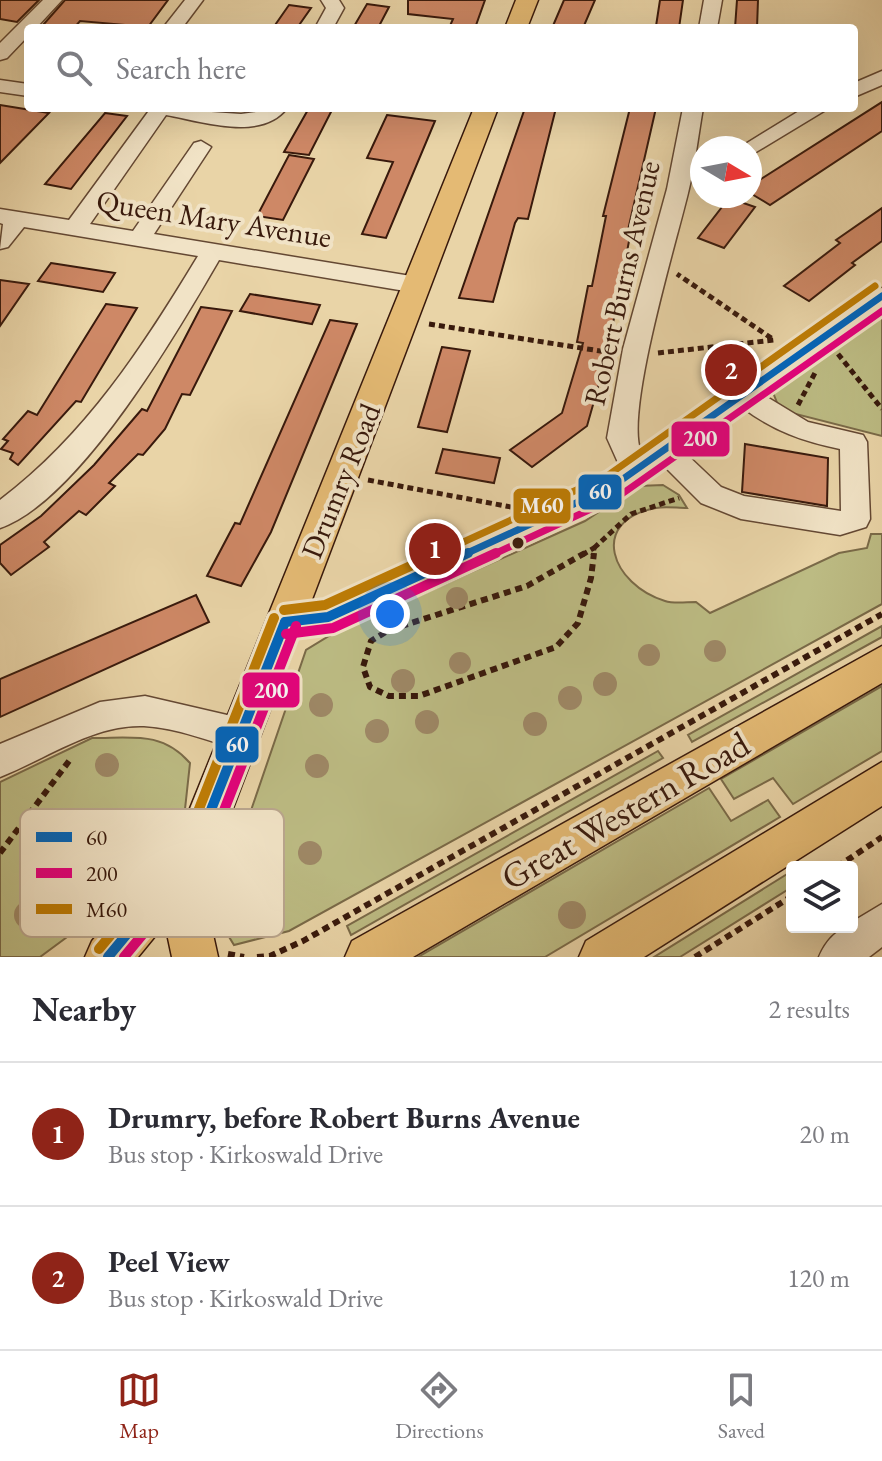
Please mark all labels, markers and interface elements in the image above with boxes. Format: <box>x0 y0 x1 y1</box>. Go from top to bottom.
search box <box>24 24 858 112</box>
icon: search <box>52 46 96 90</box>
text: Search here <box>116 49 246 88</box>
north arrow <box>690 136 762 208</box>
street label: Robert Burns Avenue <box>574 157 669 409</box>
street label: Queen Mary Avenue <box>94 181 334 256</box>
pin: 2 <box>705 340 757 400</box>
street label: Drumry Road <box>292 397 390 564</box>
line badge: 200 <box>670 420 731 458</box>
text: 200 <box>683 424 718 453</box>
line badge: 60 <box>577 473 623 511</box>
text: 60 <box>588 477 612 506</box>
line badge: M60 <box>512 487 572 525</box>
text: M60 <box>520 491 564 520</box>
pin: 1 <box>409 519 461 579</box>
unlabelled marker <box>510 535 526 551</box>
your location <box>370 594 410 634</box>
line badge: 200 <box>241 671 301 709</box>
text: 200 <box>254 676 289 705</box>
street label: Great Western Road <box>493 720 759 901</box>
line badge: 60 <box>214 725 260 764</box>
text: 60 <box>225 730 249 759</box>
legend <box>20 809 284 937</box>
text: 60 <box>86 823 108 852</box>
text: 200 <box>86 859 118 888</box>
map controls <box>786 861 858 933</box>
button: layers <box>786 861 858 933</box>
text: M60 <box>86 895 127 924</box>
text: Nearby <box>32 987 136 1031</box>
text: 2 results <box>769 992 850 1026</box>
text: Drumry, before Robert Burns Avenue <box>108 1098 580 1137</box>
text: 1 <box>51 1117 65 1151</box>
text: 20 m <box>800 1117 850 1151</box>
text: Bus stop · Kirkoswald Drive <box>108 1137 383 1171</box>
text: Peel View <box>108 1242 230 1281</box>
text: 2 <box>51 1261 65 1295</box>
text: 120 m <box>787 1261 850 1295</box>
text: Bus stop · Kirkoswald Drive <box>108 1281 383 1315</box>
tab: Map <box>117 1368 161 1445</box>
tab: Directions <box>395 1368 484 1445</box>
tab: Saved <box>718 1368 765 1445</box>

